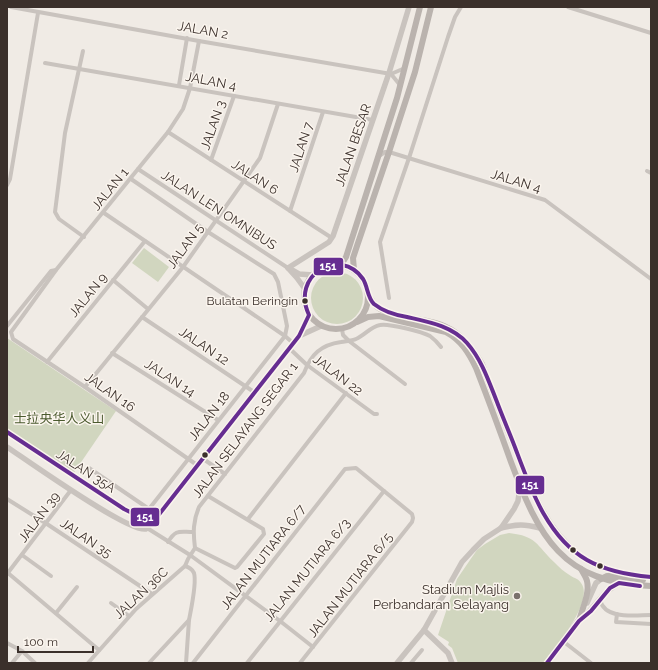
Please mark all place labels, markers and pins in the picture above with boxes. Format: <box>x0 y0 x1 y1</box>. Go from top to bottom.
place label: Bulatan Beringin <box>207 294 298 308</box>
marker: Bulatan Beringin <box>300 296 310 306</box>
unlabelled marker <box>200 450 210 460</box>
unlabelled marker <box>568 545 578 555</box>
unlabelled marker <box>595 561 605 571</box>
place label: Stadium Majlis Perbandaran Selayang <box>373 582 509 612</box>
marker: Stadium Majlis Perbandaran Selayang <box>512 591 522 601</box>

